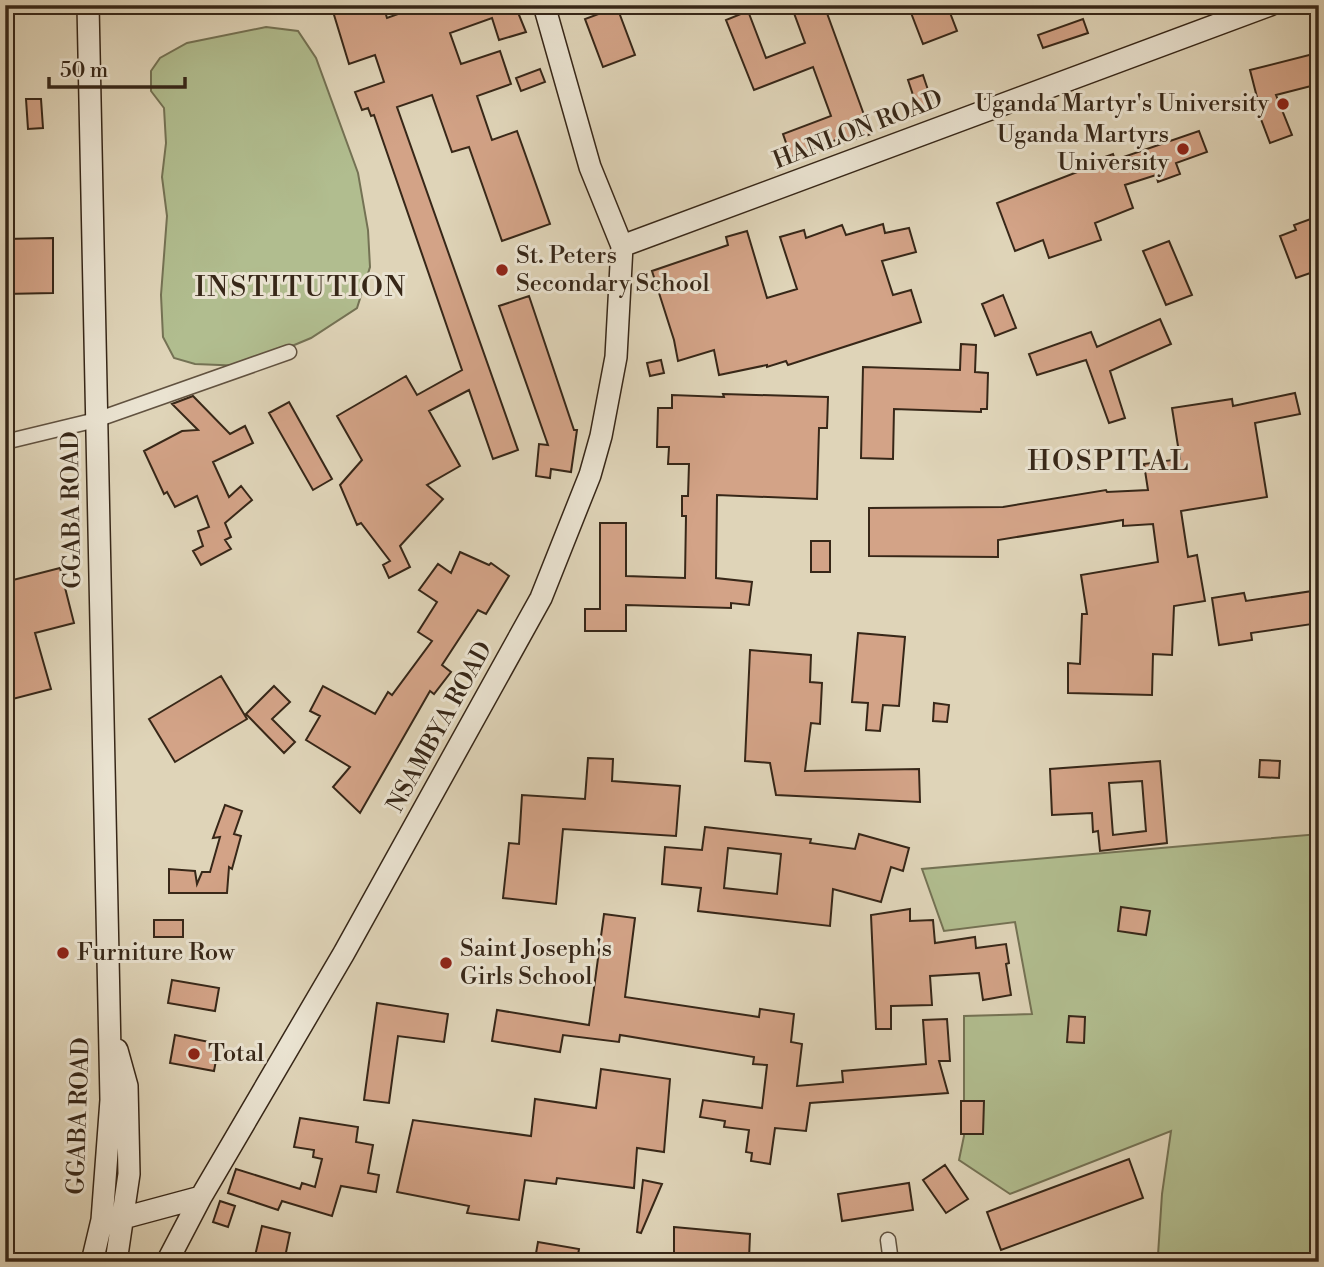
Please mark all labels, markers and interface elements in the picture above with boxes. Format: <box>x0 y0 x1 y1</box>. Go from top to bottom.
scale bar <box>49 46 186 90</box>
text: 50 m <box>60 58 108 84</box>
street label: HANLON ROAD <box>769 84 947 176</box>
place label: Uganda Martyr's University <box>975 89 1269 119</box>
marker: Uganda Martyr's University <box>1275 96 1291 112</box>
place label: Uganda Martyrs University <box>997 120 1169 178</box>
marker: Uganda Martyrs University <box>1175 141 1191 157</box>
place label: St. Peters Secondary School <box>516 241 710 299</box>
marker: St. Peters Secondary School <box>494 262 510 278</box>
district label: INSTITUTION <box>195 270 407 305</box>
street label: GGABA ROAD <box>56 431 88 589</box>
district label: HOSPITAL <box>1028 444 1190 479</box>
street label: NSAMBYA ROAD <box>381 636 499 818</box>
place label: Saint Joseph's Girls School <box>460 934 612 992</box>
place label: Furniture Row <box>77 938 236 968</box>
marker: Furniture Row <box>55 945 71 961</box>
marker: Saint Joseph's Girls School <box>438 955 454 971</box>
street label: GGABA ROAD <box>61 1037 97 1195</box>
place label: Total <box>208 1039 264 1069</box>
marker: Total <box>186 1046 202 1062</box>

